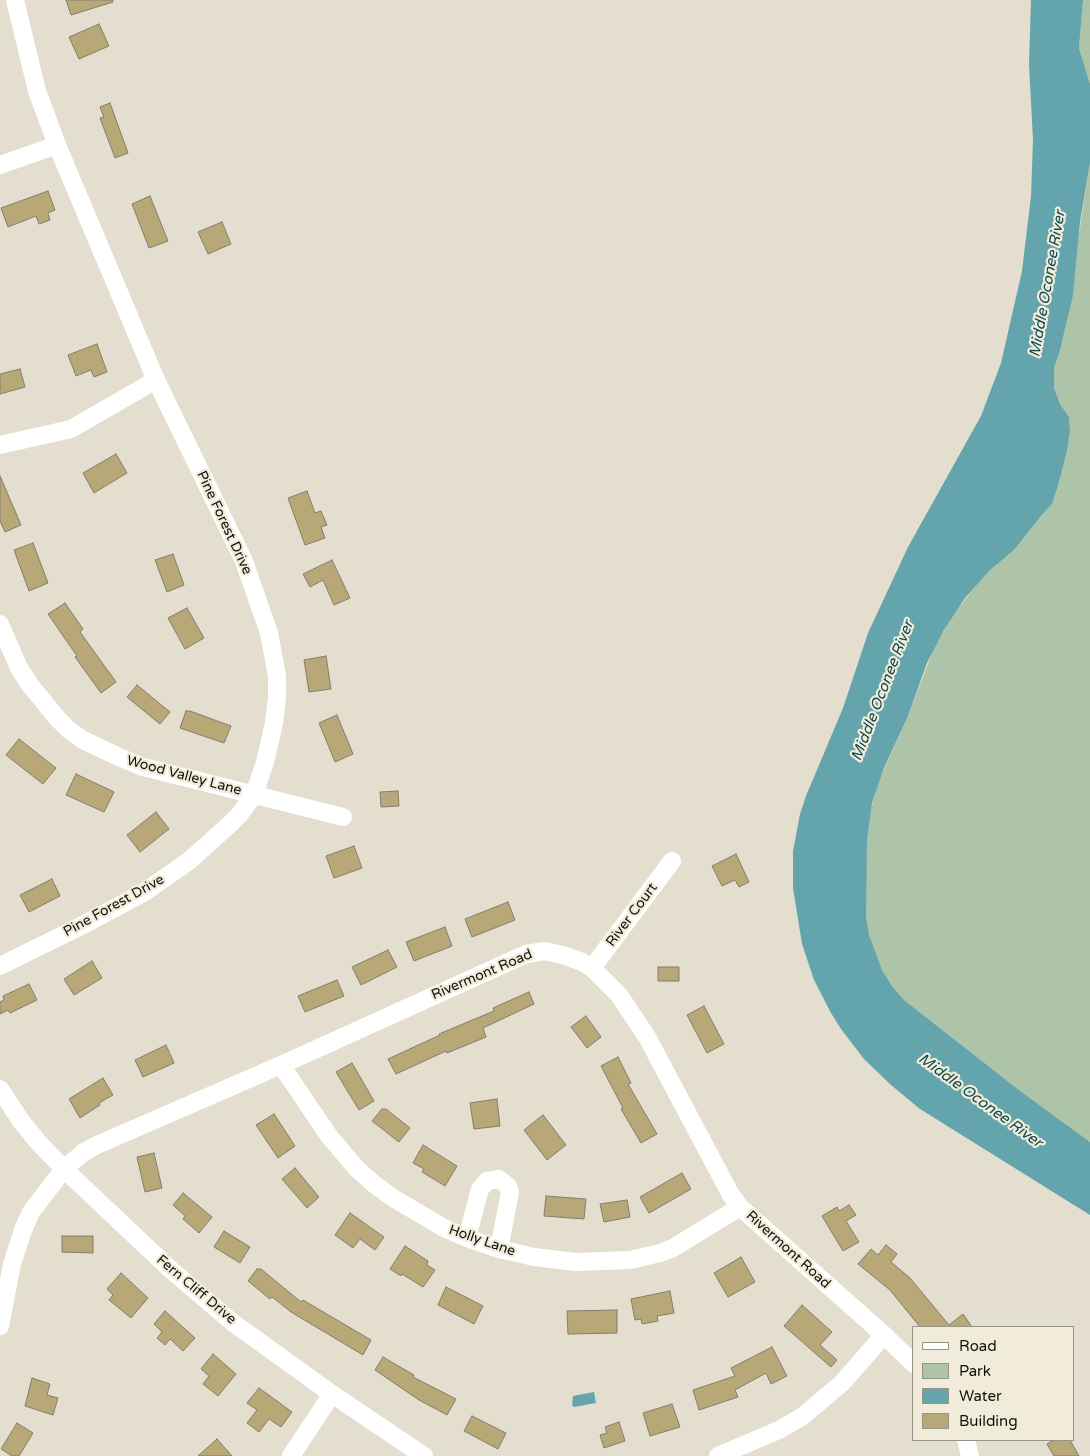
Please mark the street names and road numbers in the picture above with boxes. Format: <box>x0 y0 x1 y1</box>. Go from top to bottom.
street label: Pine Forest Drive <box>193 468 255 578</box>
street label: Wood Valley Lane <box>125 753 243 799</box>
street label: Pine Forest Drive <box>61 871 167 941</box>
street label: River Court <box>603 880 661 950</box>
street label: Rivermont Road <box>429 946 535 1004</box>
street label: Rivermont Road <box>742 1208 834 1292</box>
street label: Holly Lane <box>446 1222 518 1260</box>
street label: Fern Cliff Drive <box>153 1252 239 1328</box>

